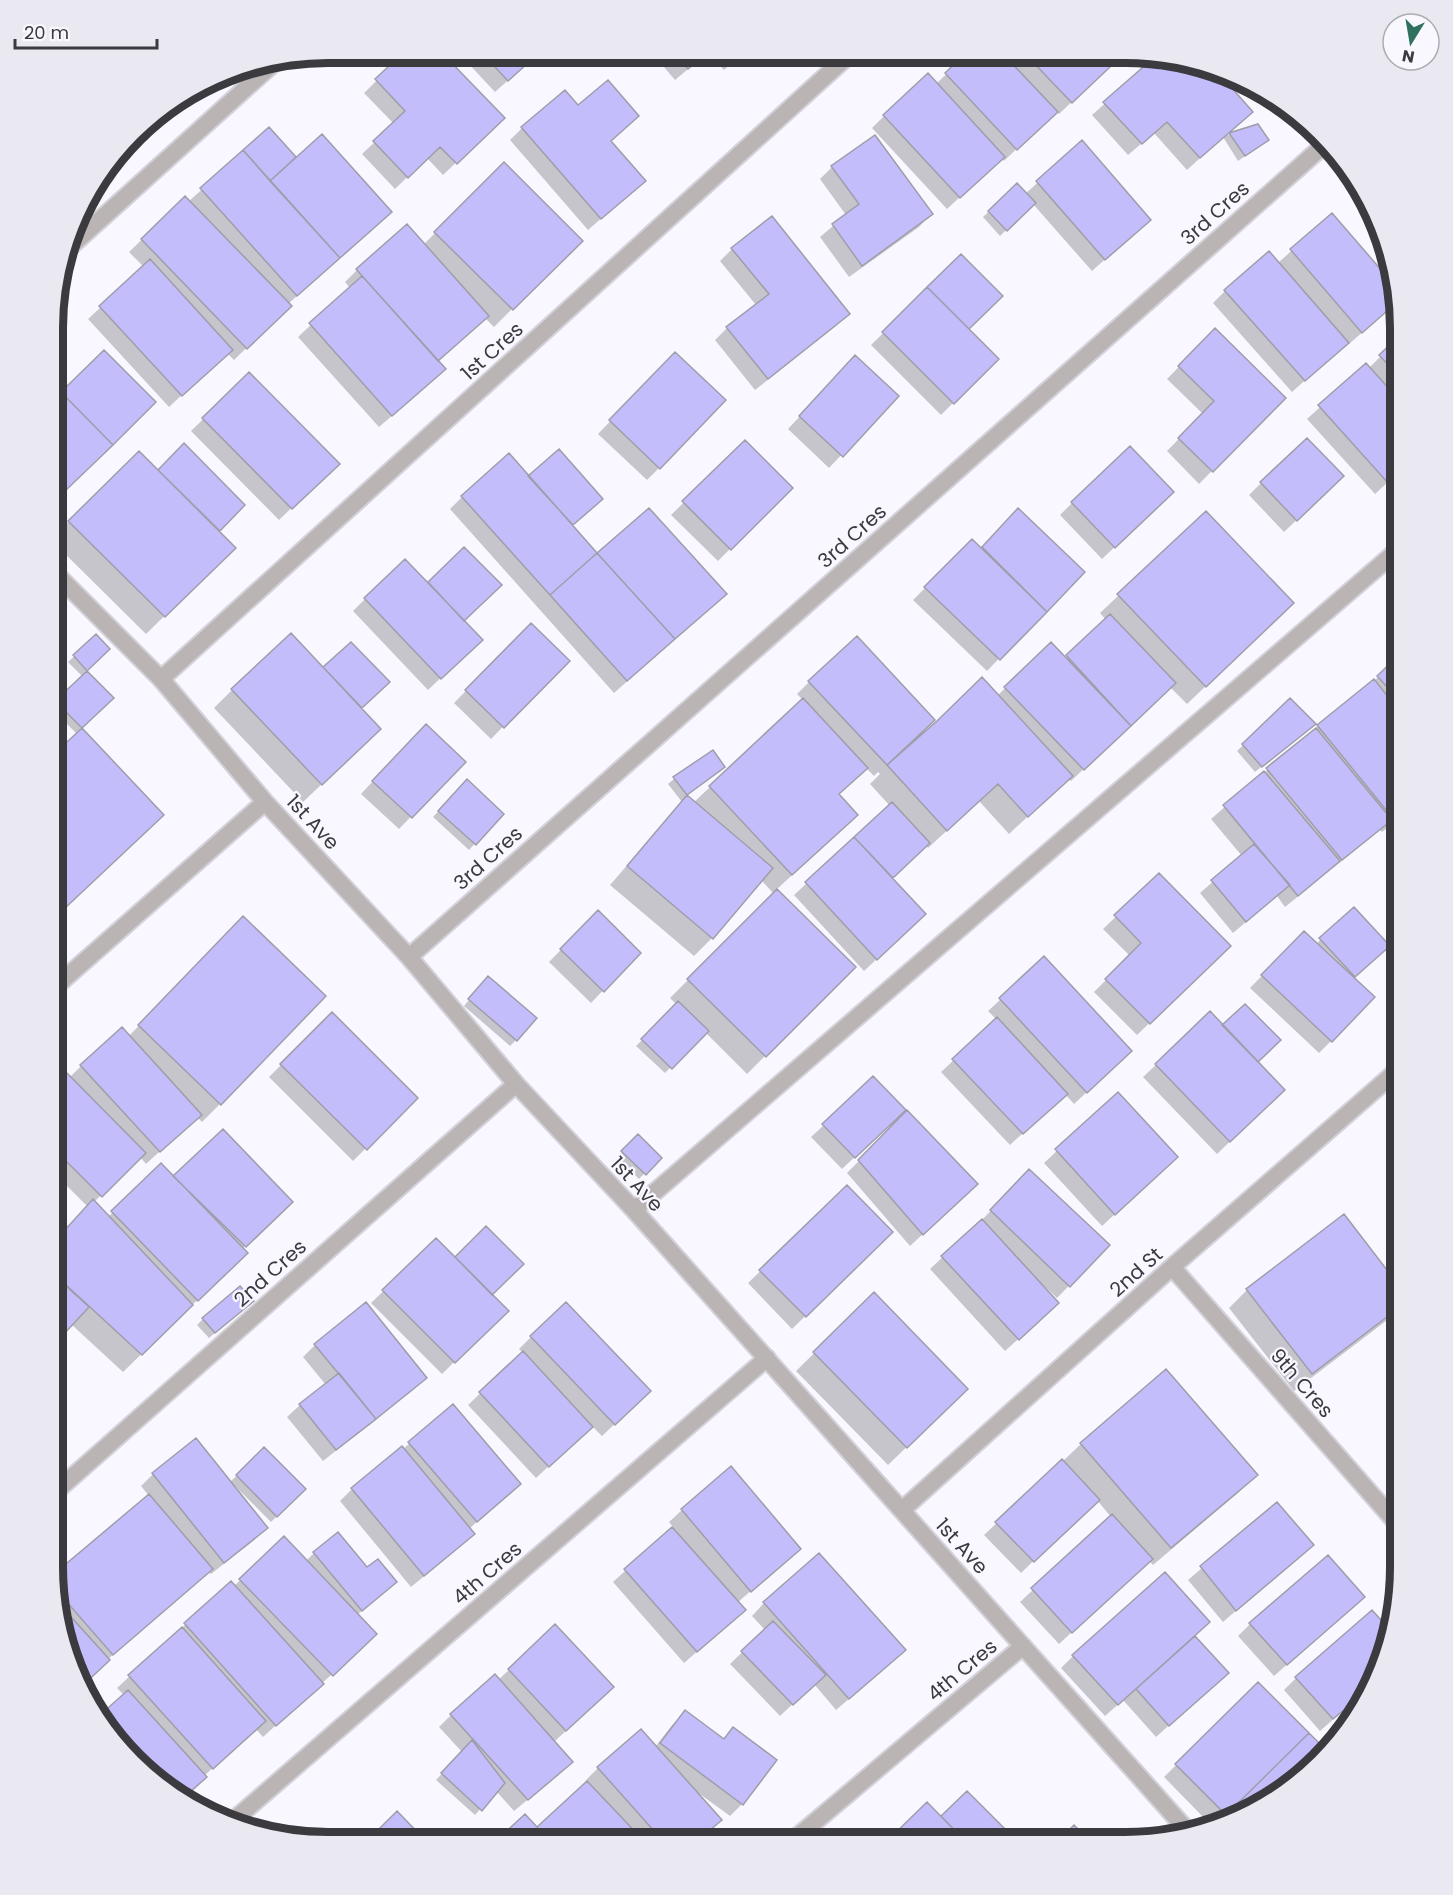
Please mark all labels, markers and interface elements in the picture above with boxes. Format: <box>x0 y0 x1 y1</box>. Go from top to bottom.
scale bar <box>15 12 158 50</box>
north arrow <box>1381 12 1441 72</box>
text: 20 m <box>24 20 69 45</box>
text: N <box>1400 44 1416 69</box>
street label: 3rd Cres <box>1174 175 1256 251</box>
street label: 1st Cres <box>455 315 529 387</box>
street label: 3rd Cres <box>811 498 893 574</box>
street label: 1st Ave <box>280 788 346 856</box>
street label: 3rd Cres <box>447 820 529 896</box>
street label: 1st Ave <box>604 1150 670 1218</box>
street label: 2nd Cres <box>228 1233 312 1313</box>
street label: 2nd St <box>1104 1241 1168 1303</box>
street label: 9th Cres <box>1264 1342 1340 1424</box>
street label: 1st Ave <box>929 1512 995 1580</box>
street label: 4th Cres <box>446 1535 528 1611</box>
street label: 4th Cres <box>921 1632 1003 1708</box>

